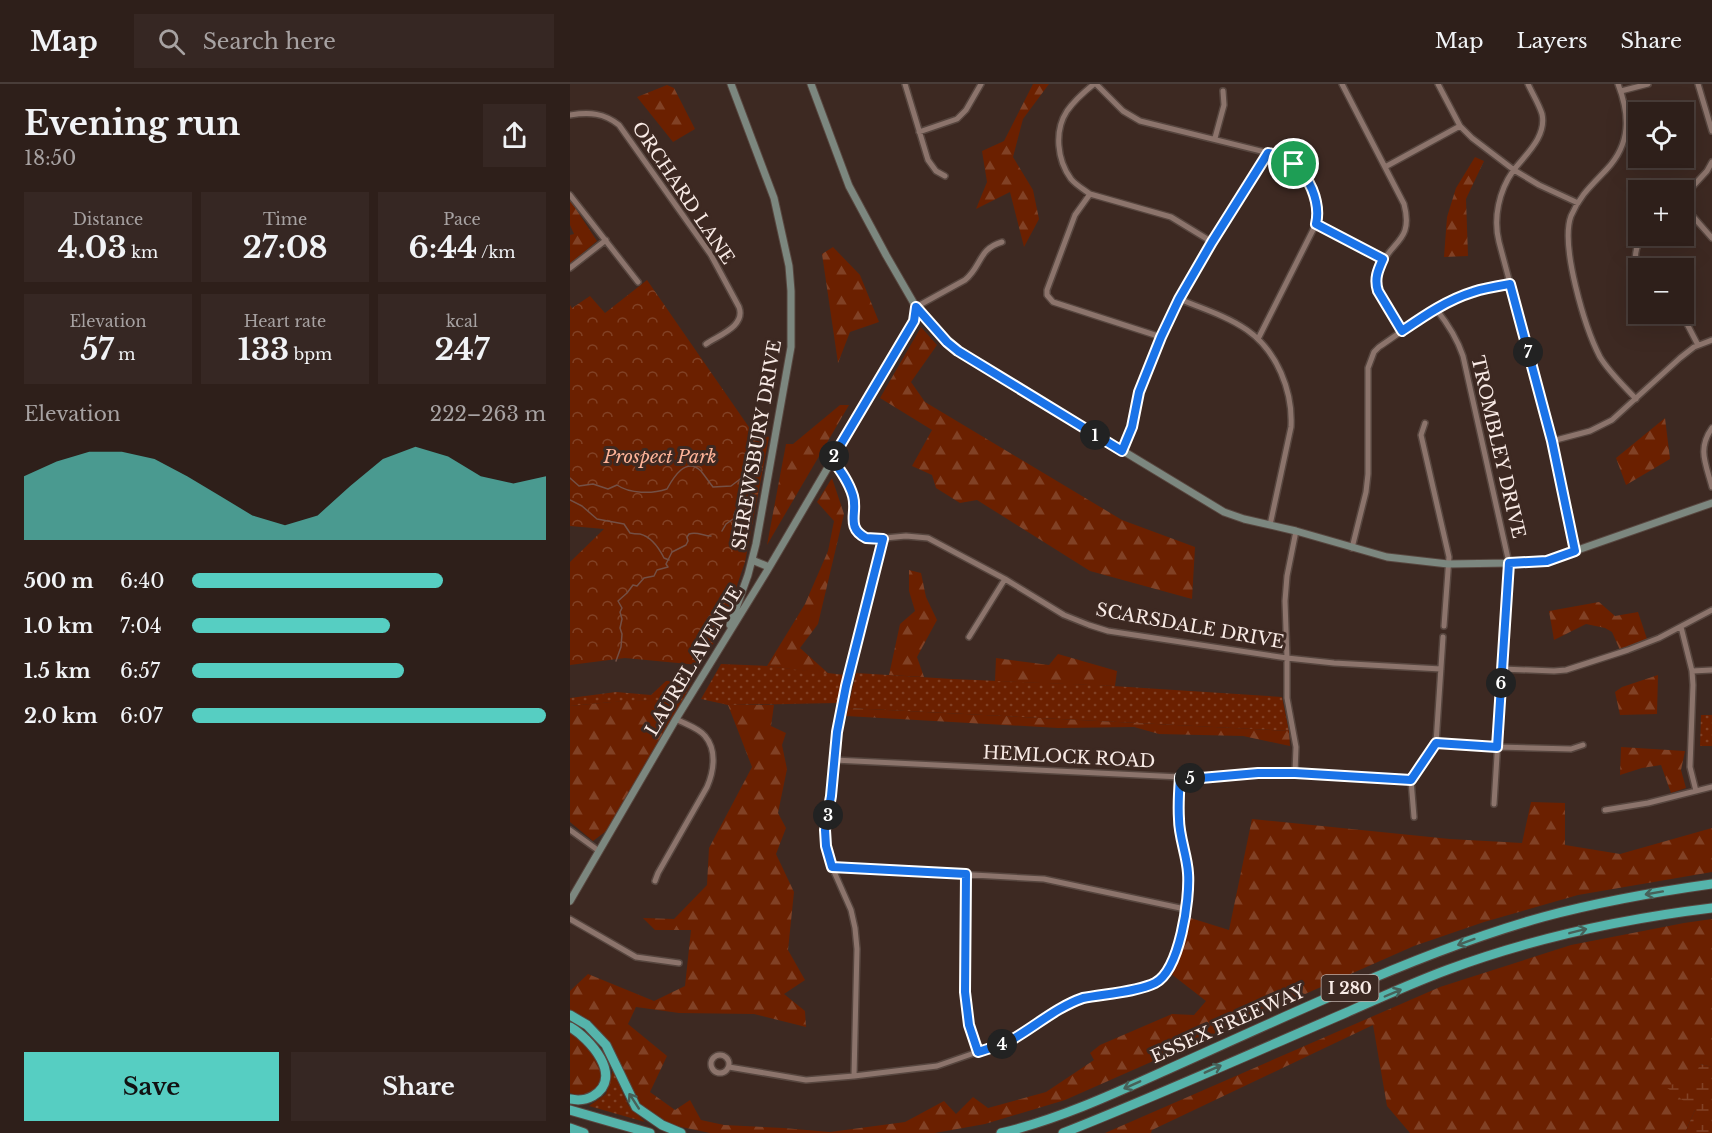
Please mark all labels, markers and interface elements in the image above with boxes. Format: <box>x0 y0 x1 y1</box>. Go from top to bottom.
search box <box>134 14 554 68</box>
text: Map <box>30 24 98 59</box>
icon: search <box>155 25 188 58</box>
text: Search here <box>203 28 336 55</box>
text: Map <box>1435 28 1484 54</box>
text: Layers <box>1517 28 1588 54</box>
text: Share <box>1621 28 1682 54</box>
map controls <box>1628 102 1694 324</box>
button: locate <box>1628 102 1694 168</box>
text: Evening run <box>24 103 240 144</box>
button: share <box>483 104 546 167</box>
street label: ORCHARD LANE <box>627 118 739 268</box>
pin <box>1268 138 1319 189</box>
text: 18:50 <box>24 146 76 170</box>
icon: arrive <box>1277 147 1310 180</box>
button: + <box>1628 180 1694 246</box>
text: Distance <box>73 209 143 229</box>
text: Time <box>263 209 307 229</box>
text: Pace <box>443 209 481 229</box>
text: 4.03 <box>58 229 127 266</box>
text: 27:08 <box>242 229 328 266</box>
text: 6:44 <box>409 229 477 266</box>
text: km <box>127 242 158 262</box>
text: /km <box>477 242 515 262</box>
button: − <box>1628 258 1694 324</box>
text: Elevation <box>69 311 147 331</box>
text: Heart rate <box>244 311 326 331</box>
text: kcal <box>446 311 478 331</box>
text: 57 <box>80 331 114 368</box>
text: 133 <box>238 331 289 368</box>
text: 247 <box>435 331 489 368</box>
pin: 7 <box>1513 337 1543 367</box>
street label: SHREWSBURY DRIVE <box>728 338 786 552</box>
text: 7 <box>1524 342 1532 362</box>
text: m <box>114 344 136 364</box>
text: bpm <box>289 344 332 364</box>
street label: TROMBLEY DRIVE <box>1466 354 1530 540</box>
text: Elevation <box>24 402 121 426</box>
text: 222–263 m <box>430 402 546 426</box>
pin: 1 <box>1080 420 1110 450</box>
text: 1 <box>1092 425 1098 445</box>
pin: 2 <box>819 441 849 471</box>
park label: Prospect Park <box>602 446 717 468</box>
text: 2 <box>829 446 839 466</box>
text: 500 m <box>24 569 94 593</box>
text: 6:40 <box>120 569 165 593</box>
street label: LAUREL AVENUE <box>641 582 747 740</box>
street label: SCARSDALE DRIVE <box>1094 599 1286 653</box>
text: 1.0 km <box>24 614 93 638</box>
text: 7:04 <box>120 614 162 638</box>
text: 1.5 km <box>24 659 91 683</box>
text: 6:57 <box>120 659 160 683</box>
pin: 6 <box>1486 668 1516 698</box>
text: 6 <box>1496 673 1506 693</box>
text: 2.0 km <box>24 704 98 728</box>
text: 6:07 <box>120 704 163 728</box>
street label: HEMLOCK ROAD <box>982 741 1156 773</box>
pin: 5 <box>1175 763 1205 793</box>
text: 5 <box>1185 768 1195 788</box>
pin: 3 <box>813 800 843 830</box>
text: 3 <box>823 805 833 825</box>
one-way arrow <box>1645 887 1665 898</box>
one-way arrow <box>1568 925 1587 937</box>
one-way arrow <box>1457 937 1476 948</box>
road number: I 280 <box>1322 975 1378 1001</box>
street label: ESSEX FREEWAY <box>1147 980 1309 1068</box>
one-way arrow <box>1383 987 1401 998</box>
pin: 4 <box>987 1029 1017 1059</box>
text: 4 <box>997 1034 1007 1054</box>
button: Save <box>24 1052 279 1121</box>
button: Share <box>291 1052 546 1121</box>
one-way arrow <box>1204 1063 1222 1074</box>
one-way arrow <box>1124 1080 1142 1092</box>
one-way arrow <box>628 1094 640 1110</box>

